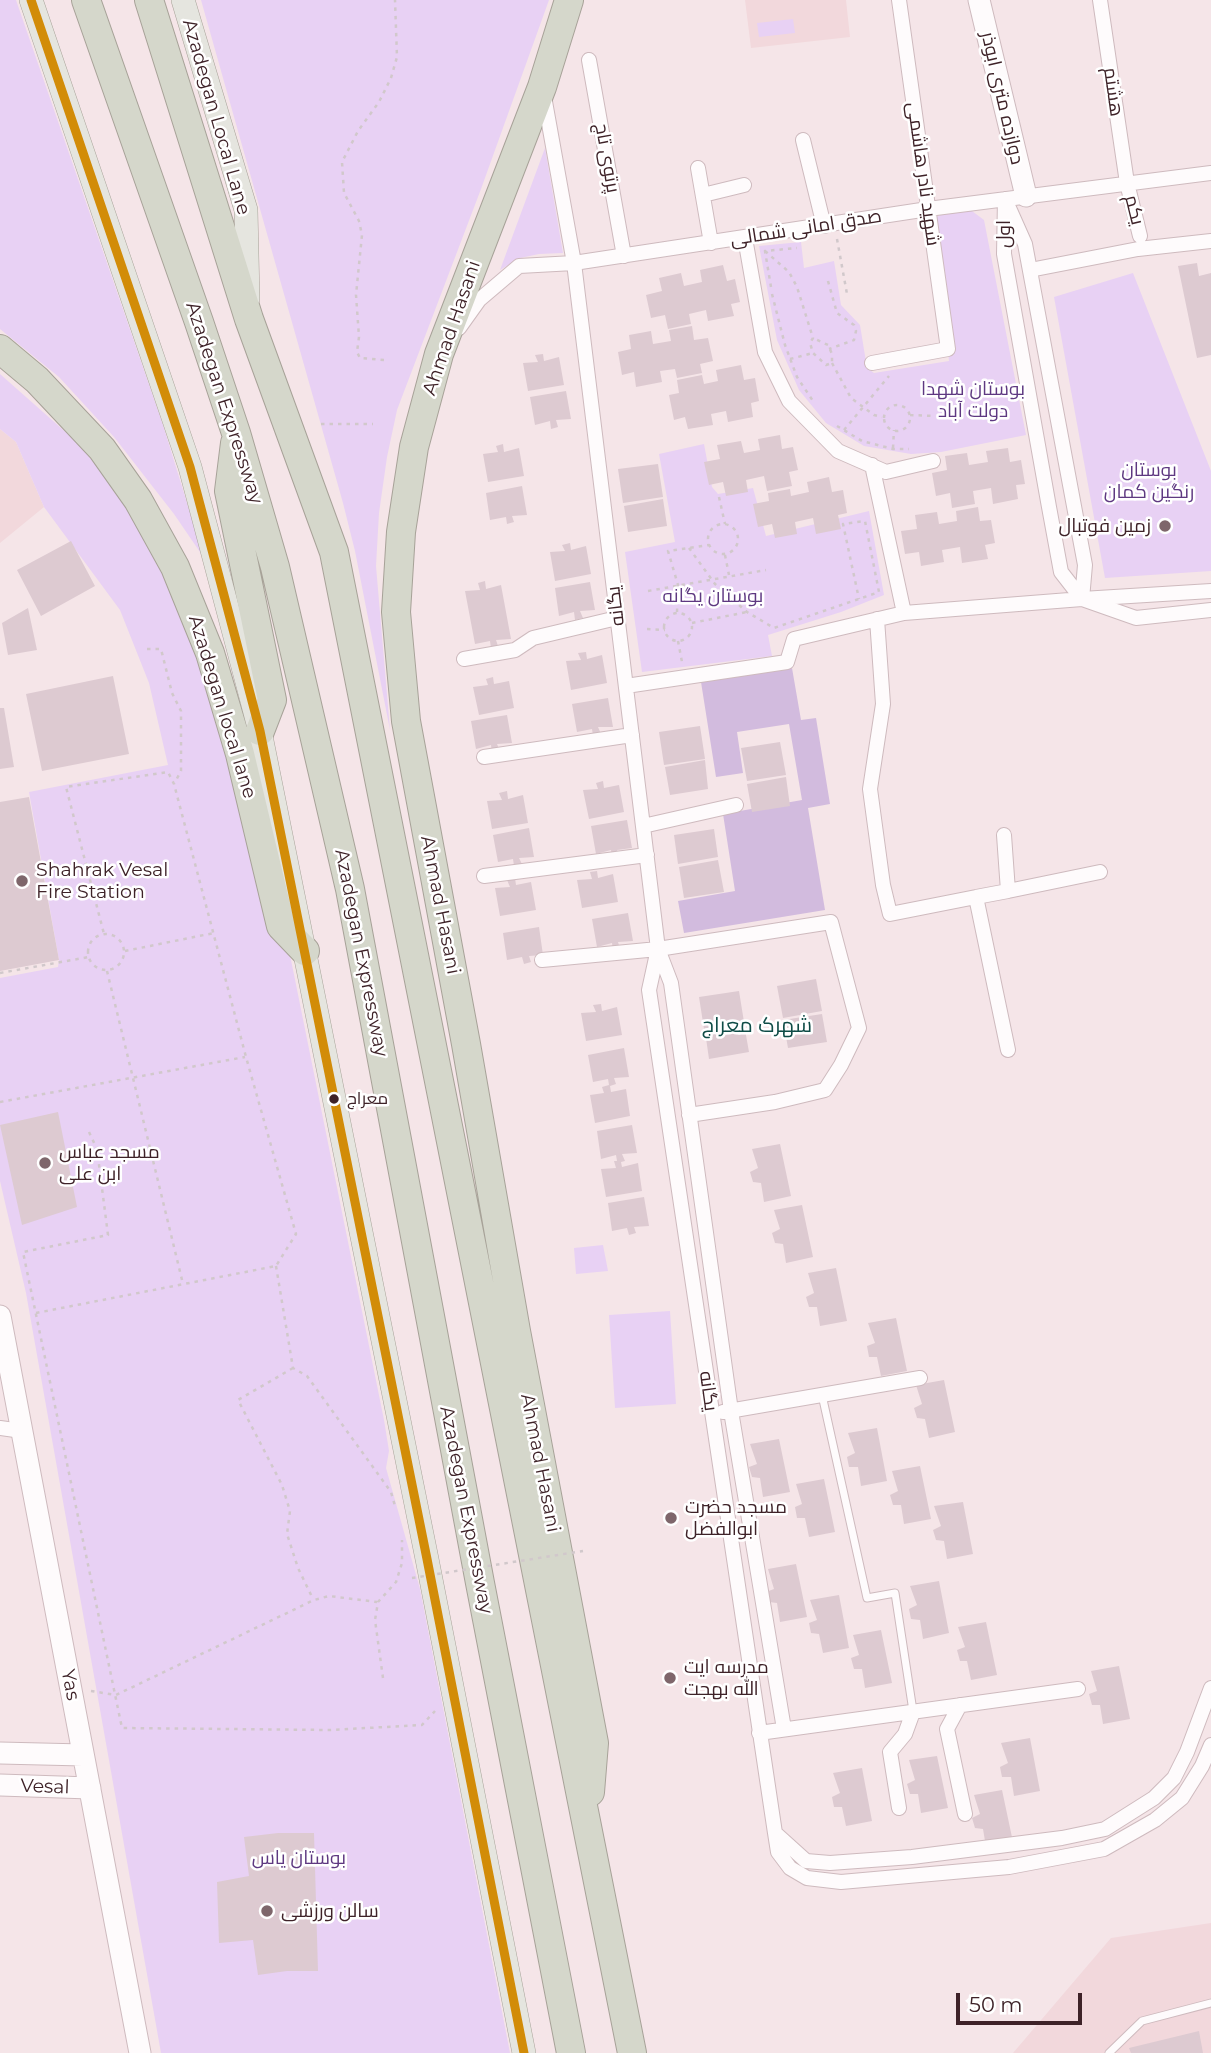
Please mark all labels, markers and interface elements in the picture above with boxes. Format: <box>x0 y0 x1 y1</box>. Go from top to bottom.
street label: Azadegan Local Lane <box>177 16 255 218</box>
street label: دوازده متری ابوذر <box>976 29 1028 167</box>
street label: هشتم <box>1098 66 1128 118</box>
street label: شهید نادر هاشمی <box>902 101 944 247</box>
street label: پرتوی تاج <box>590 121 624 195</box>
street label: یکم <box>1119 193 1149 227</box>
street label: صدق امانی شمالی <box>729 205 883 251</box>
street label: اول <box>993 220 1015 248</box>
street label: Ahmad Hasani <box>418 258 486 398</box>
street label: Azadegan Expressway <box>181 299 267 507</box>
park label: بوستان شهدا دولت آباد <box>921 378 1025 422</box>
park label: بوستان رنگین کمان <box>1104 459 1194 503</box>
place label: زمین فوتبال <box>1059 515 1151 537</box>
marker: زمین فوتبال <box>1157 518 1173 534</box>
street label: یگانه <box>602 585 630 627</box>
park label: بوستان یگانه <box>663 585 763 607</box>
street label: Azadegan local lane <box>183 613 261 801</box>
street label: Ahmad Hasani <box>415 834 465 976</box>
street label: Azadegan Expressway <box>330 847 392 1059</box>
place label: Shahrak Vesal Fire Station <box>36 859 168 903</box>
marker: Shahrak Vesal Fire Station <box>14 873 30 889</box>
district label: شهرک معراج <box>702 1013 812 1039</box>
place label: معراج <box>347 1089 388 1109</box>
marker: معراج <box>327 1092 341 1106</box>
place label: مسجد عباس ابن علی <box>59 1141 160 1185</box>
marker: مسجد عباس ابن علی <box>37 1155 53 1171</box>
street label: یگانه <box>694 1370 722 1412</box>
street label: Ahmad Hasani <box>515 1392 565 1534</box>
street label: Azadegan Expressway <box>435 1404 497 1616</box>
place label: مسجد حضرت ابوالفضل <box>685 1496 787 1540</box>
marker: مسجد حضرت ابوالفضل <box>663 1510 679 1526</box>
place label: مدرسه ایت الله بهجت <box>684 1656 769 1700</box>
street label: Yas <box>56 1667 84 1703</box>
marker: مدرسه ایت الله بهجت <box>662 1670 678 1686</box>
street label: Vesal <box>20 1775 70 1799</box>
park label: بوستان یاس <box>252 1847 346 1869</box>
place label: سالن ورزشی <box>281 1900 379 1922</box>
marker: سالن ورزشی <box>259 1903 275 1919</box>
scale bar <box>959 1980 1085 2024</box>
text: 50 m <box>969 1992 1023 2017</box>

